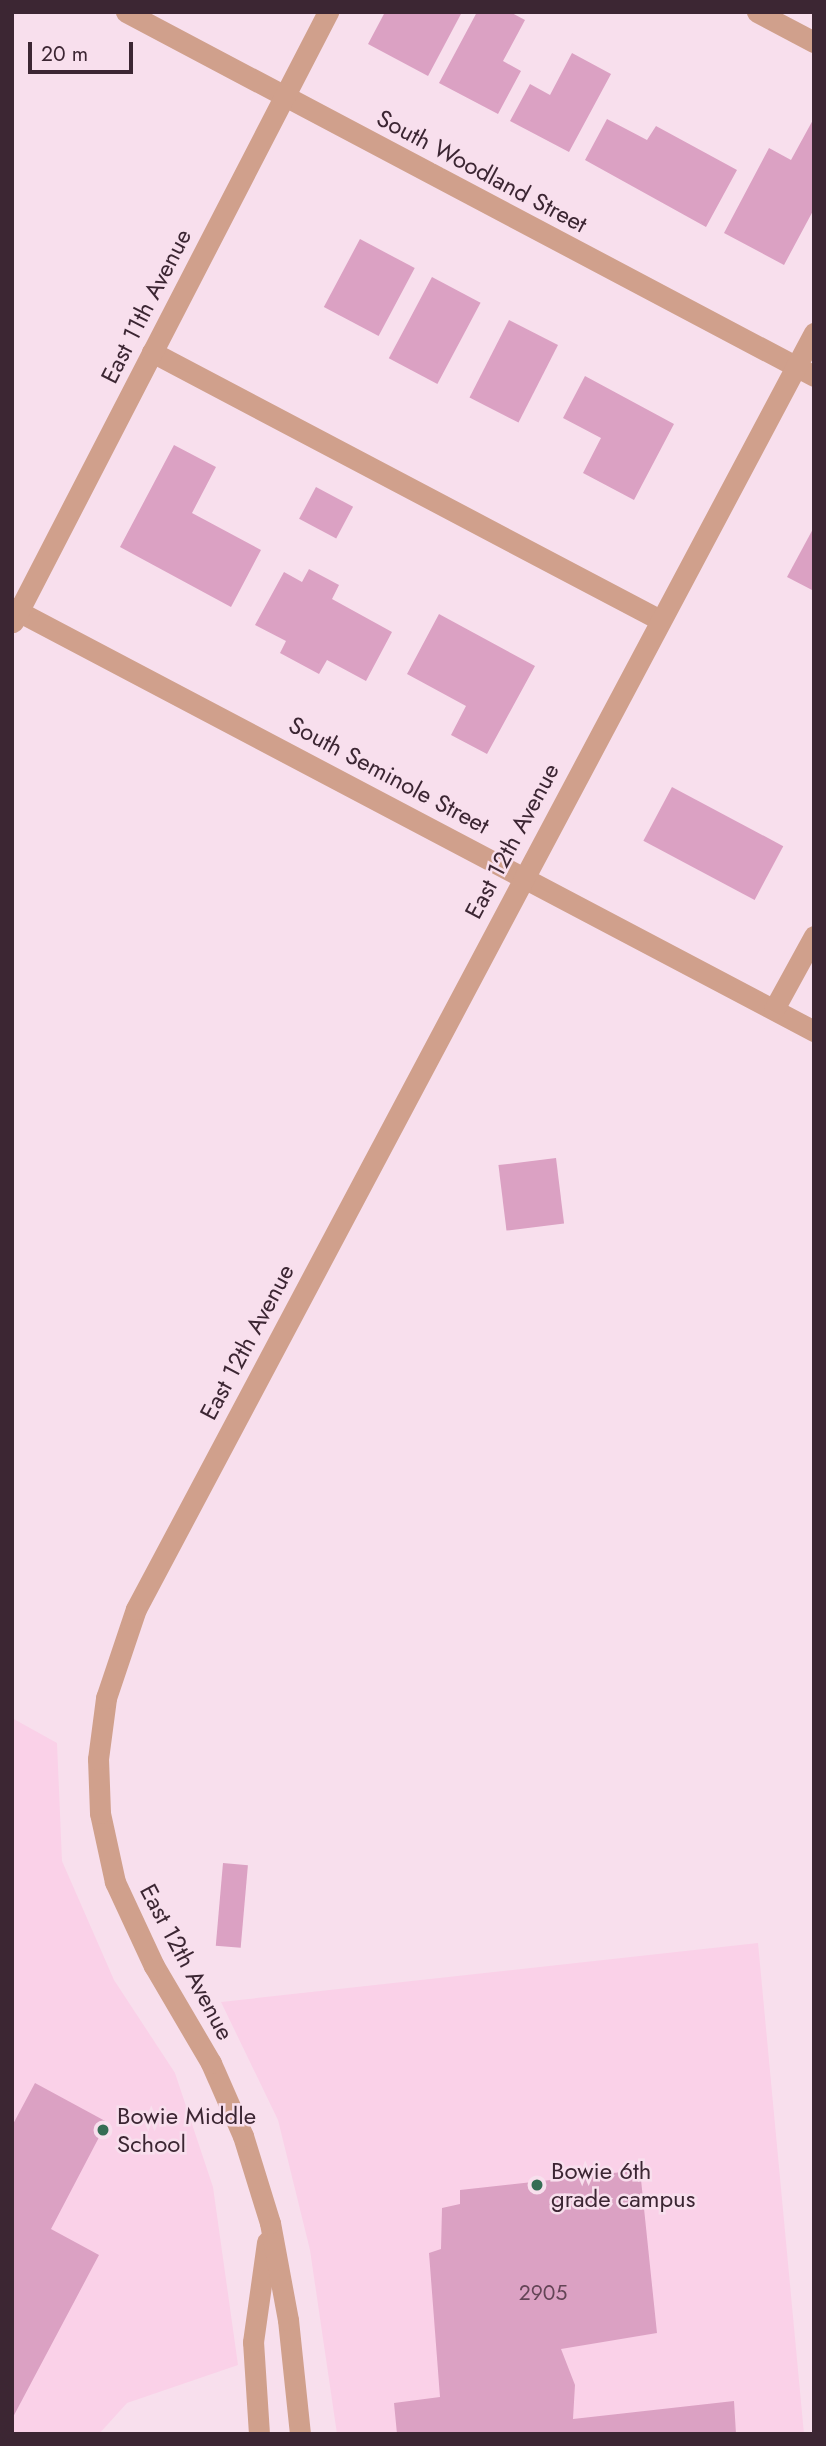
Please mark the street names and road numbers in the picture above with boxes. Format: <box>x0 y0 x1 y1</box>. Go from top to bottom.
street label: South Woodland Street <box>372 103 592 239</box>
street label: East 11th Avenue <box>95 224 197 388</box>
street label: South Seminole Street <box>284 710 494 840</box>
street label: East 12th Avenue <box>459 758 565 924</box>
street label: East 12th Avenue <box>194 1259 300 1425</box>
street label: East 12th Avenue <box>134 1879 240 2045</box>

